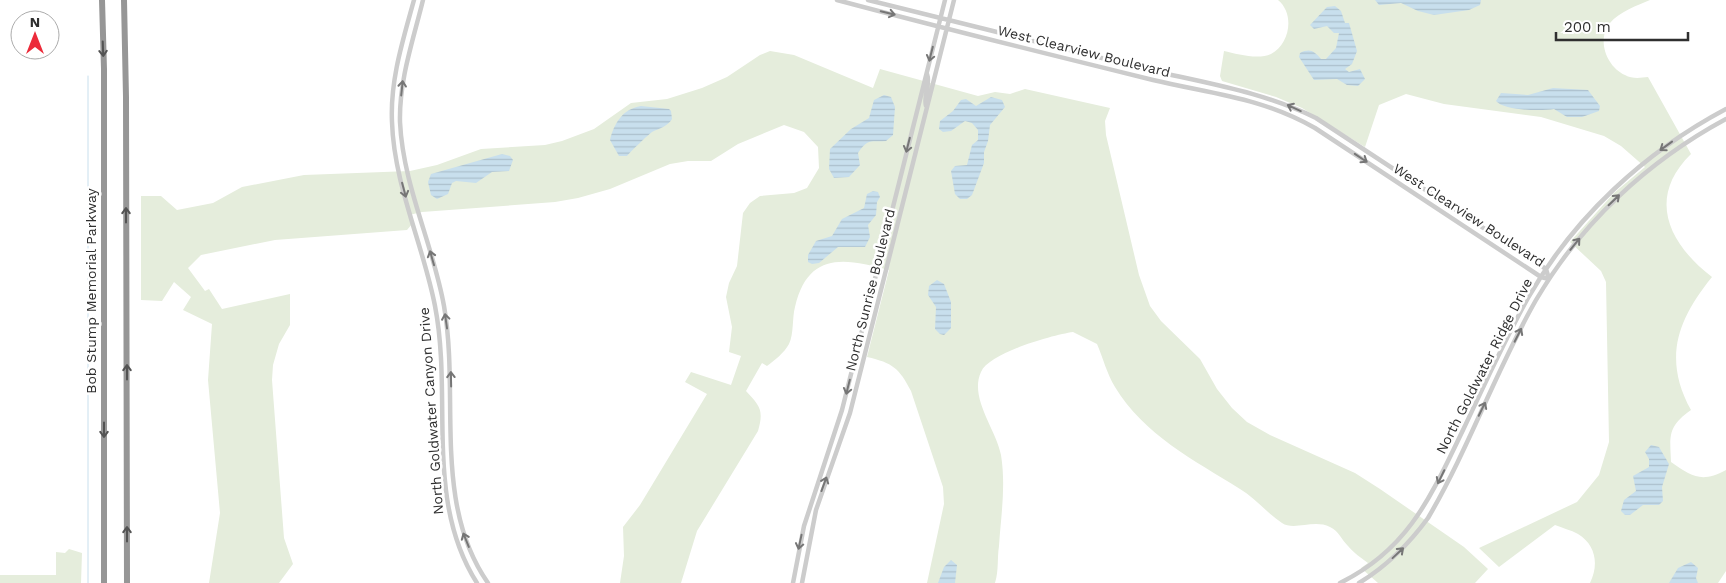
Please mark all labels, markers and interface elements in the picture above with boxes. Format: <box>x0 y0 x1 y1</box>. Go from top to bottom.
one-way arrow <box>880 9 896 19</box>
north arrow <box>10 10 60 60</box>
scale bar <box>1556 10 1688 42</box>
text: N <box>30 14 40 30</box>
text: 200 m <box>1564 18 1611 36</box>
street label: West Clearview Boulevard <box>996 22 1172 80</box>
one-way arrow <box>99 40 108 56</box>
one-way arrow <box>926 46 935 62</box>
one-way arrow <box>397 81 407 97</box>
one-way arrow <box>1287 102 1302 112</box>
one-way arrow <box>903 136 913 152</box>
one-way arrow <box>1659 141 1673 151</box>
one-way arrow <box>1354 153 1368 163</box>
street label: West Clearview Boulevard <box>1390 160 1548 270</box>
one-way arrow <box>399 182 409 198</box>
street label: Bob Stump Memorial Parkway <box>83 187 99 394</box>
one-way arrow <box>1608 194 1620 207</box>
one-way arrow <box>121 207 131 224</box>
street label: North Sunrise Boulevard <box>842 207 898 373</box>
one-way arrow <box>1569 238 1580 251</box>
one-way arrow <box>426 250 436 266</box>
street label: North Goldwater Ridge Drive <box>1433 276 1535 456</box>
street label: North Goldwater Canyon Drive <box>416 307 446 515</box>
one-way arrow <box>441 313 451 329</box>
one-way arrow <box>1513 328 1523 343</box>
one-way arrow <box>122 364 132 380</box>
one-way arrow <box>446 371 455 387</box>
one-way arrow <box>843 379 852 395</box>
one-way arrow <box>1478 402 1487 417</box>
one-way arrow <box>99 421 109 437</box>
one-way arrow <box>1435 469 1445 484</box>
one-way arrow <box>820 477 829 493</box>
one-way arrow <box>122 527 132 543</box>
one-way arrow <box>461 532 470 548</box>
one-way arrow <box>795 534 804 550</box>
one-way arrow <box>1391 548 1404 559</box>

